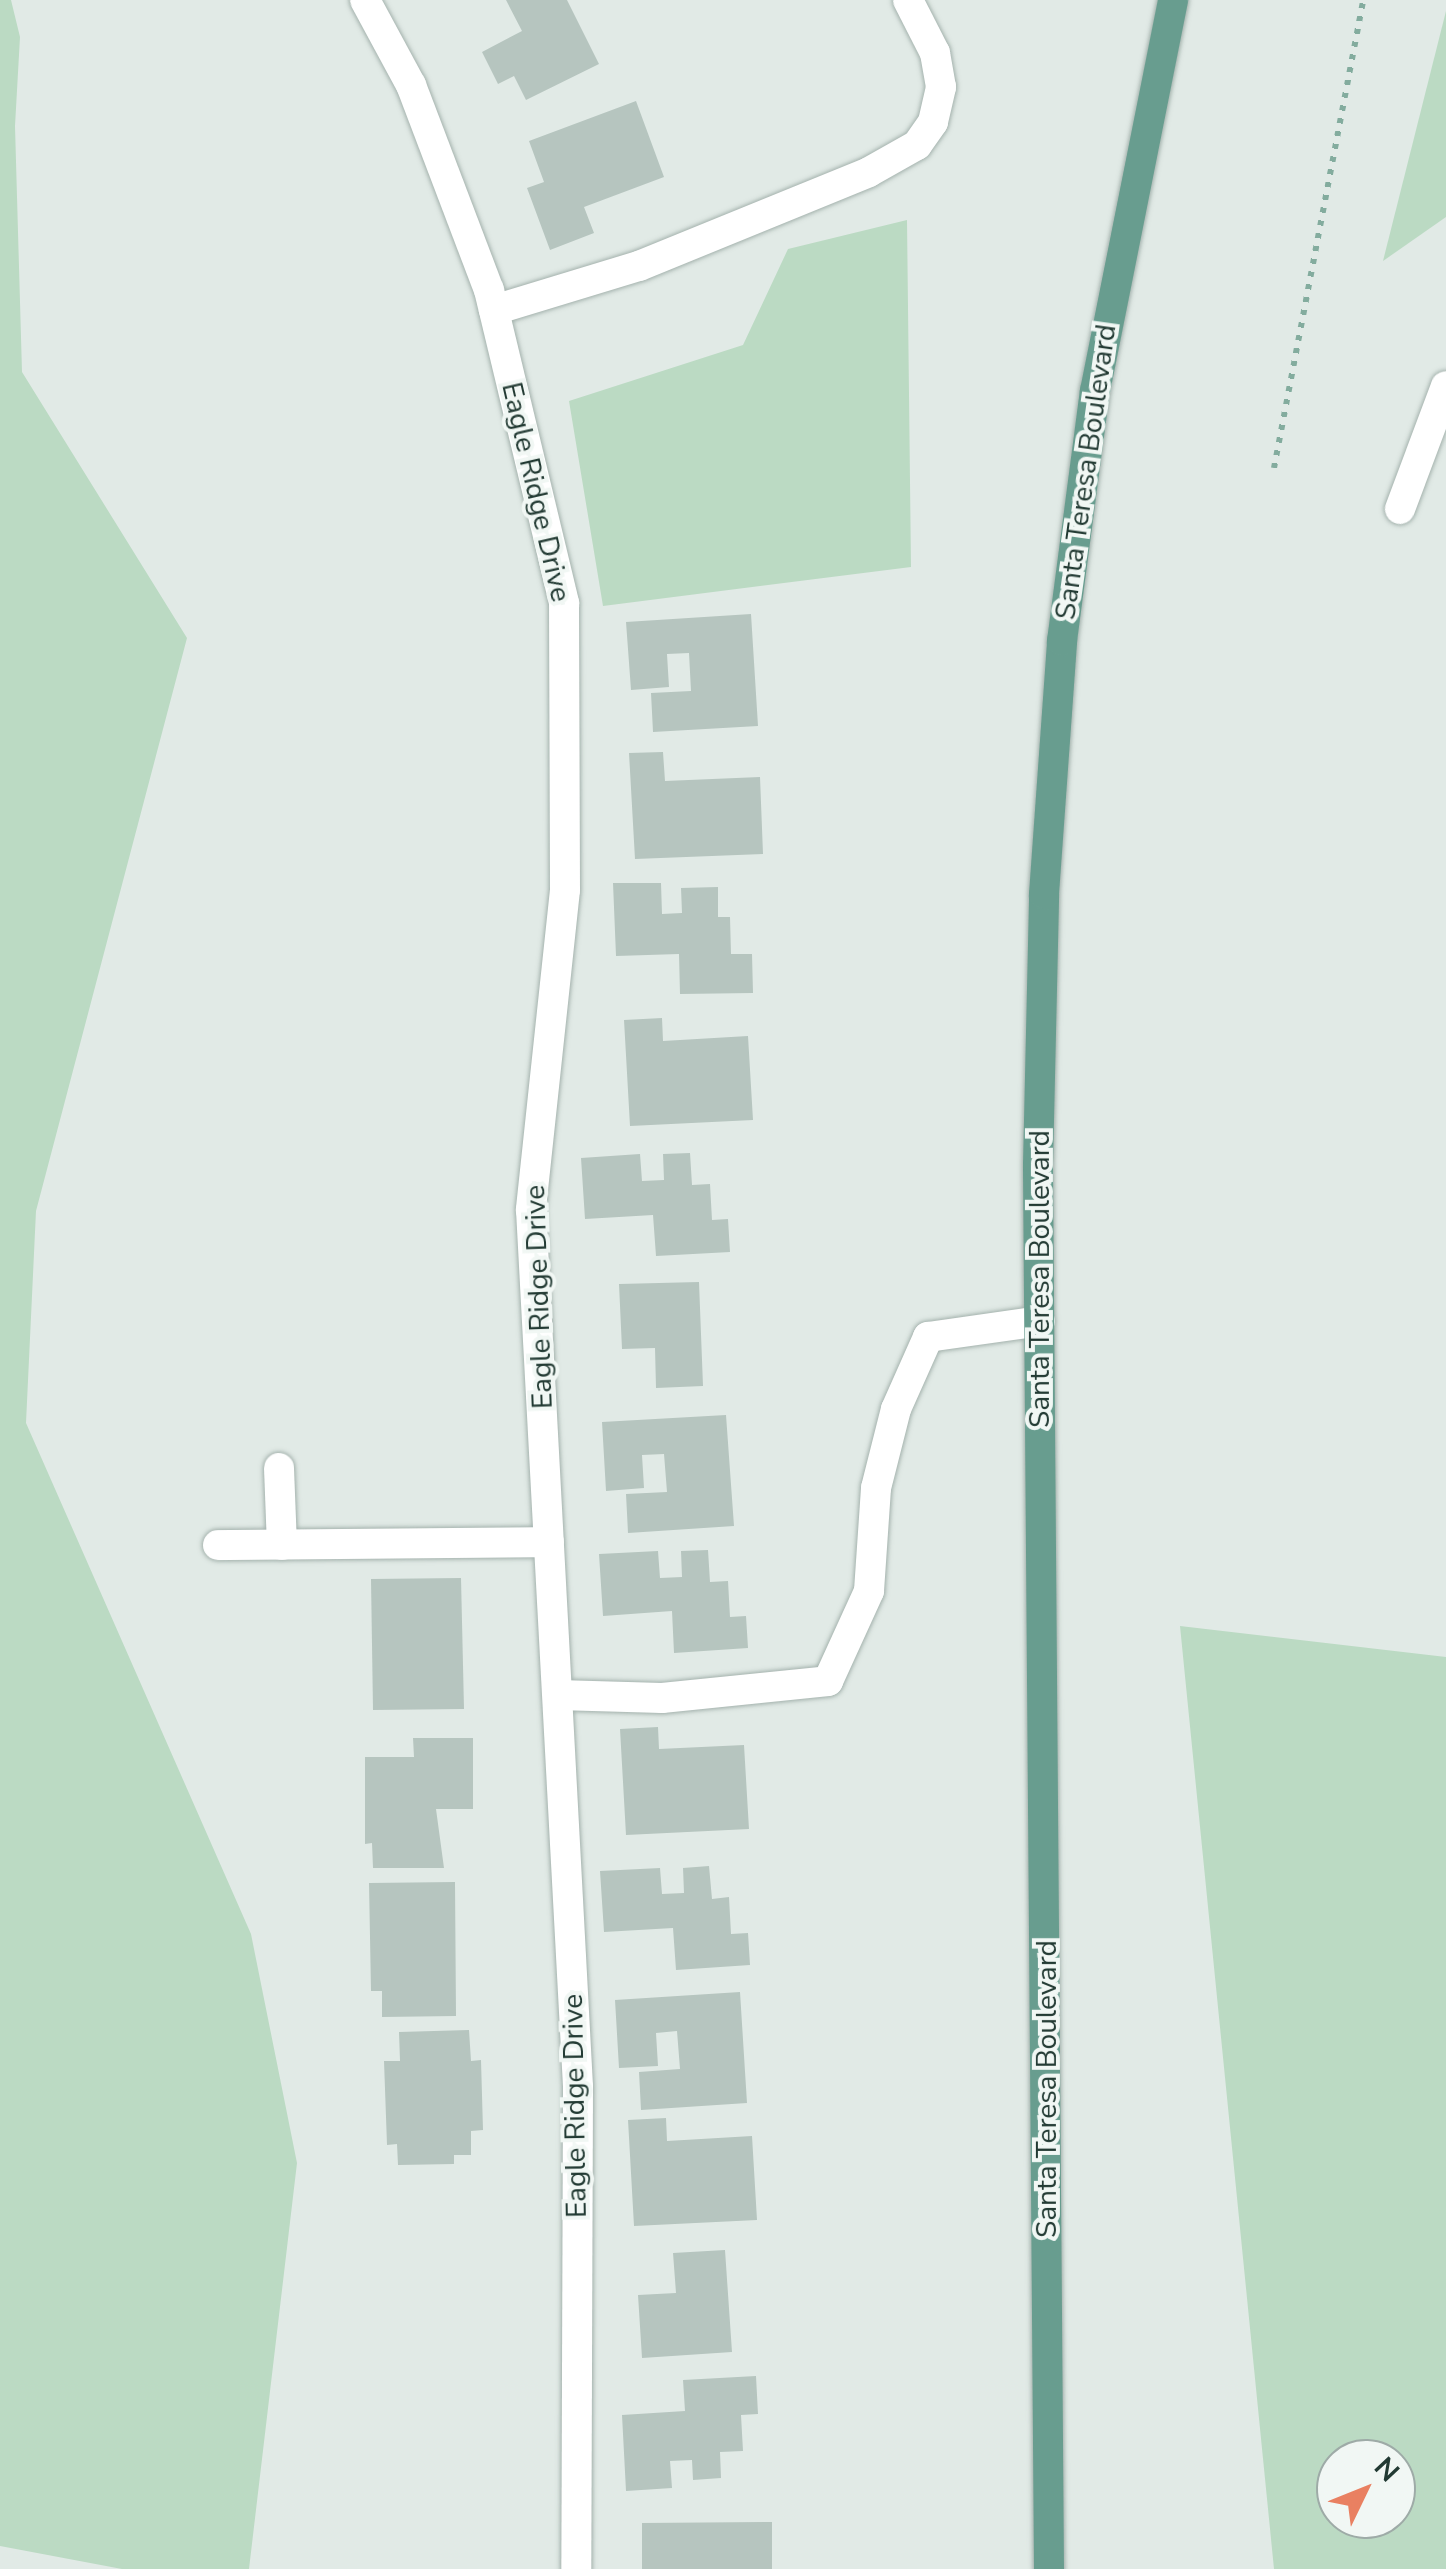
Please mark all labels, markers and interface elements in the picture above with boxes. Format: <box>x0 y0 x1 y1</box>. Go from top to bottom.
street label: Santa Teresa Boulevard <box>1049 322 1123 622</box>
street label: Eagle Ridge Drive <box>494 379 578 605</box>
street label: Santa Teresa Boulevard <box>1023 1130 1057 1428</box>
street label: Eagle Ridge Drive <box>518 1184 560 1410</box>
street label: Santa Teresa Boulevard <box>1030 1940 1064 2238</box>
street label: Eagle Ridge Drive <box>556 1994 594 2218</box>
north arrow <box>1316 2439 1416 2539</box>
text: N <box>1365 2449 1408 2491</box>

